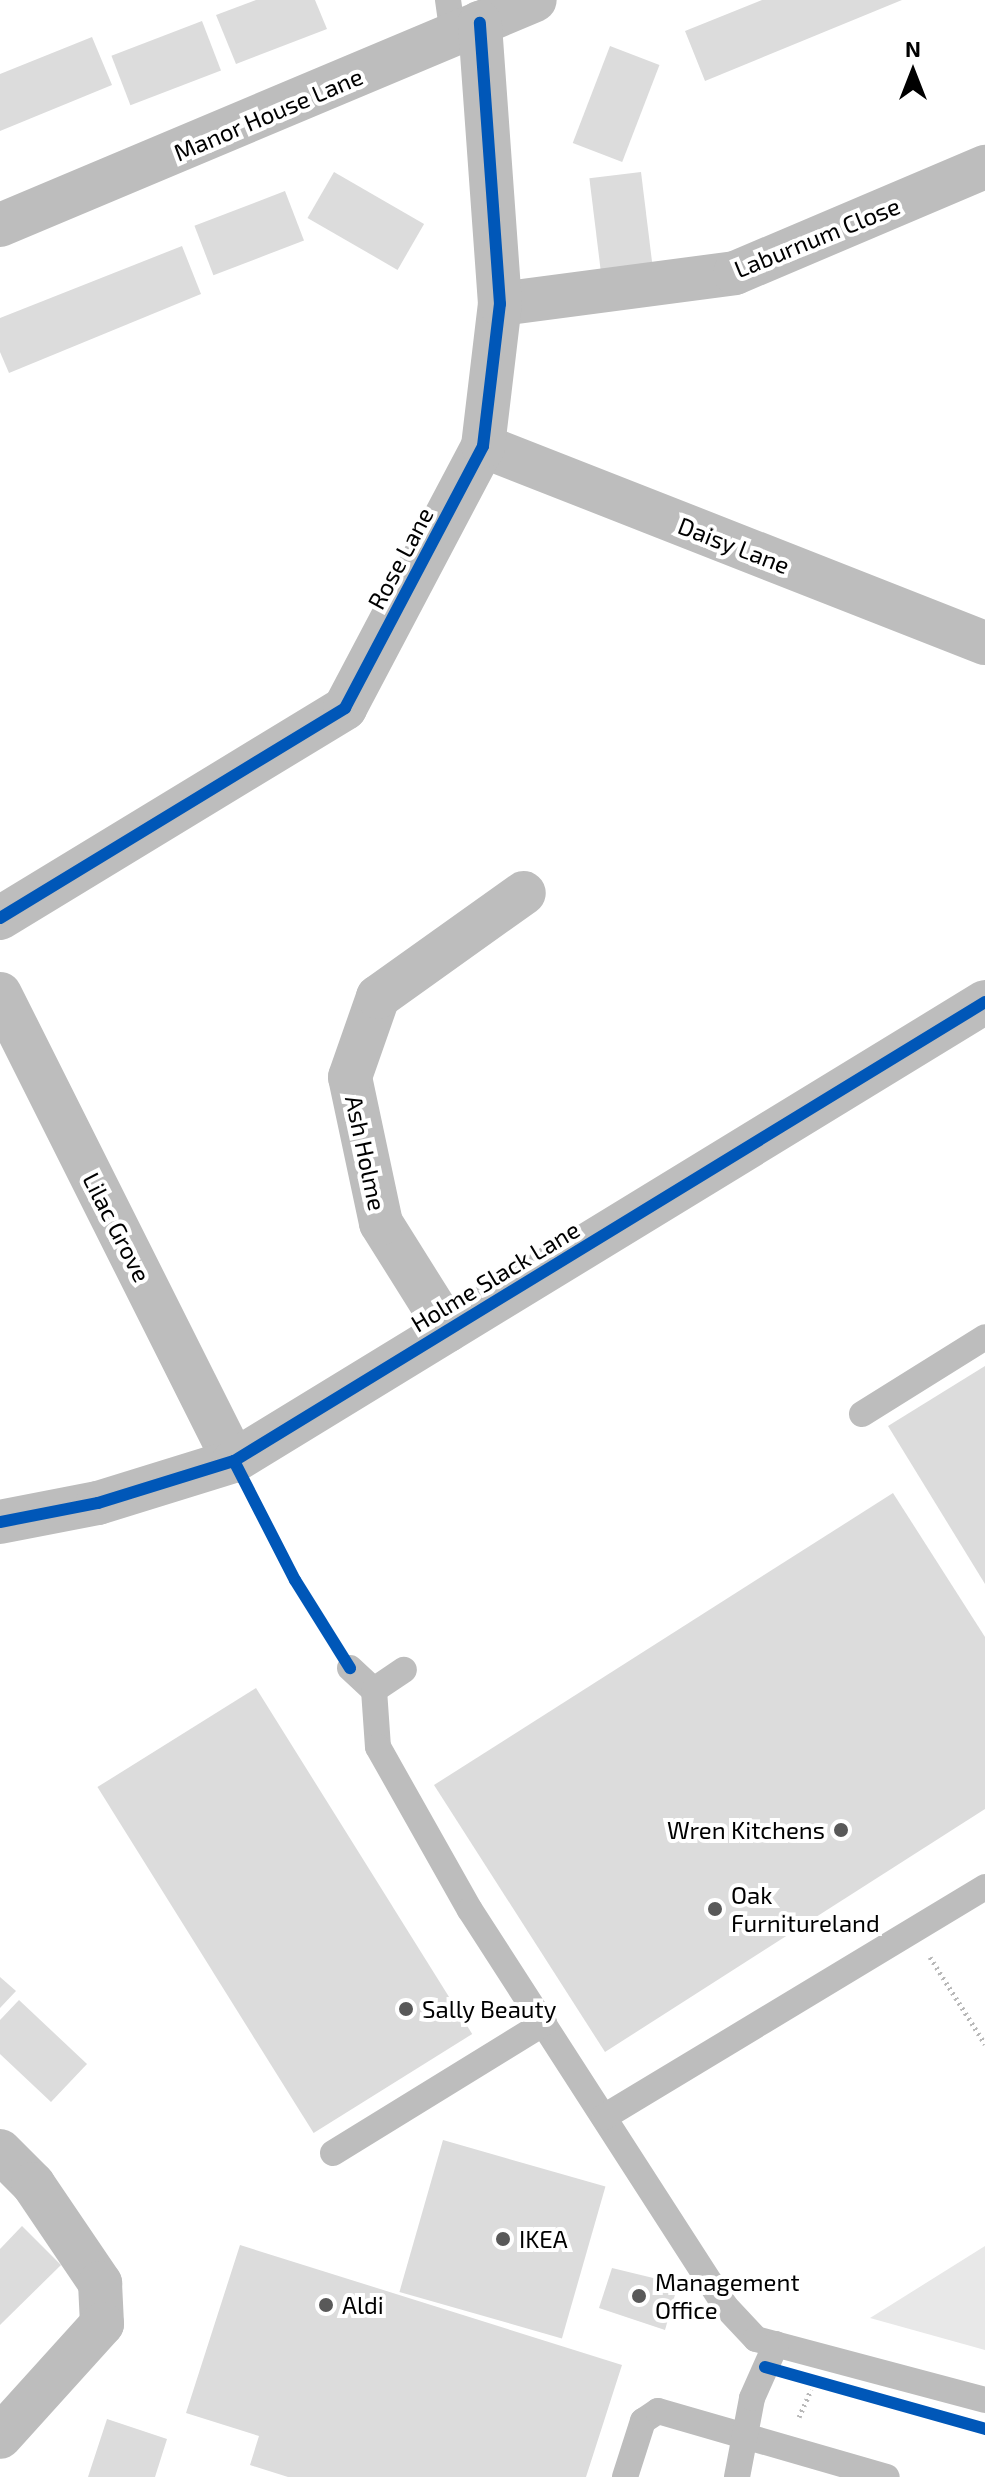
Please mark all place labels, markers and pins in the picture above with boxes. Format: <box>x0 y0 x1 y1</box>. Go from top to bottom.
place label: Wren Kitchens <box>667 1816 825 1844</box>
marker: Wren Kitchens <box>832 1821 850 1839</box>
place label: Oak Furnitureland <box>731 1881 880 1937</box>
marker: Oak Furnitureland <box>706 1900 724 1918</box>
place label: Sally Beauty <box>422 1995 557 2023</box>
marker: Sally Beauty <box>397 2000 415 2018</box>
place label: IKEA <box>519 2225 568 2253</box>
marker: IKEA <box>494 2230 512 2248</box>
place label: Management Office <box>655 2268 800 2324</box>
marker: Management Office <box>630 2287 648 2305</box>
place label: Aldi <box>342 2291 384 2319</box>
marker: Aldi <box>317 2296 335 2314</box>

